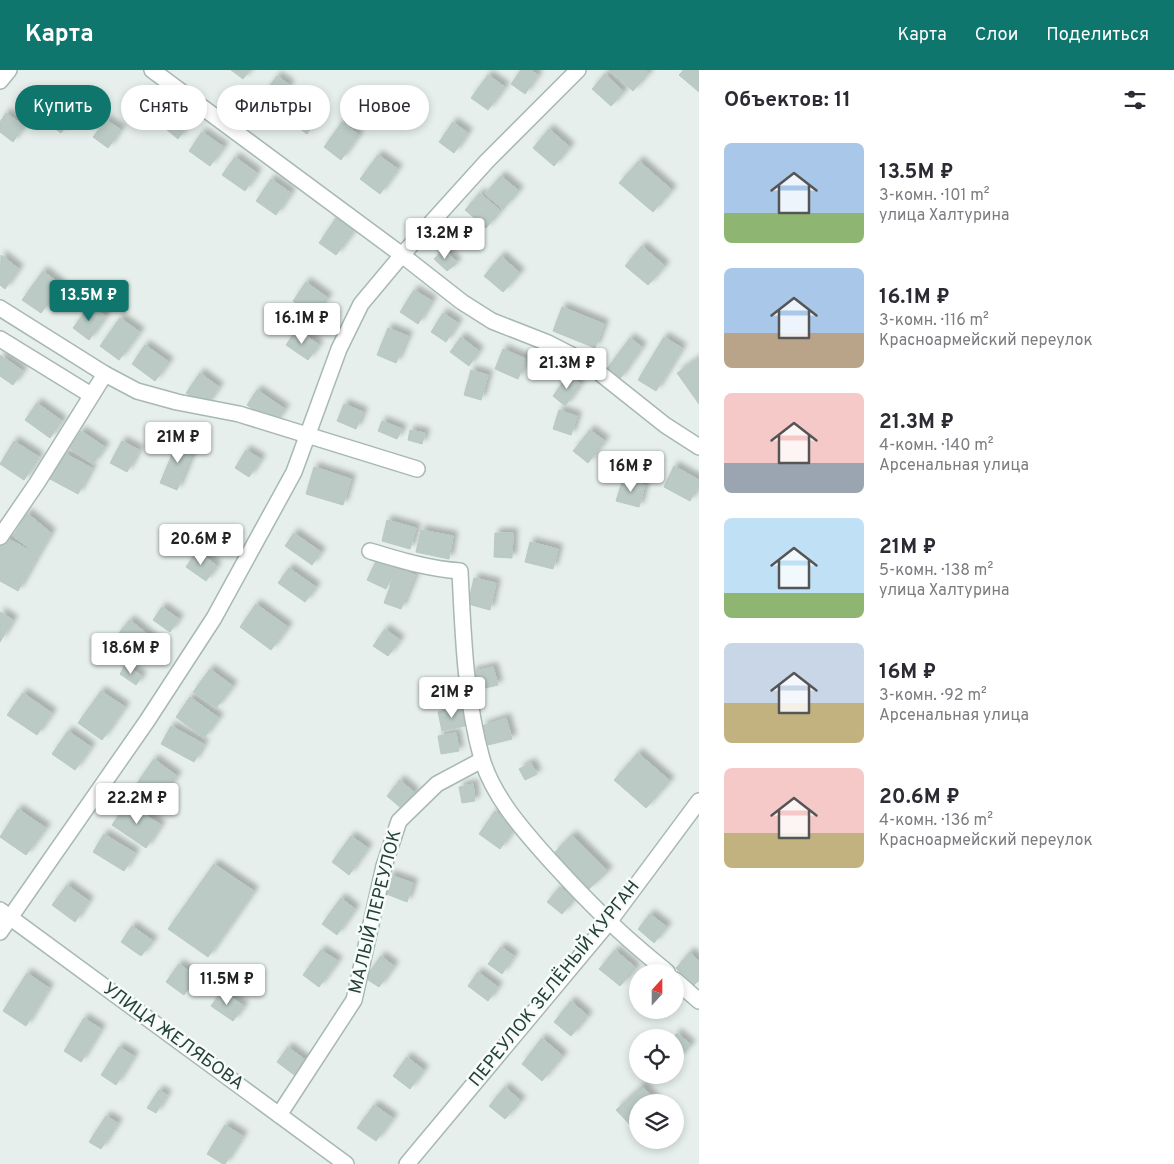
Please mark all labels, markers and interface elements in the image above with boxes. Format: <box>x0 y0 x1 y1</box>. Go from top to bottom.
text: Карта <box>25 20 94 50</box>
text: Карта <box>897 24 947 47</box>
text: Слои <box>975 24 1018 47</box>
text: Поделиться <box>1046 24 1149 47</box>
chip: Купить <box>15 85 111 130</box>
chip: Снять <box>121 85 207 130</box>
chip: Фильтры <box>217 85 330 130</box>
chip: Новое <box>340 85 429 130</box>
icon: filters <box>1121 86 1149 114</box>
text: Объектов: 11 <box>724 87 851 114</box>
text: 13.5M ₽ <box>879 159 954 186</box>
icon: home <box>764 163 824 223</box>
text: 3-комн. · 101 m² <box>879 186 990 206</box>
text: улица Халтурина <box>879 206 1009 226</box>
pin: 13.2M ₽ <box>399 218 491 260</box>
text: 13.2M ₽ <box>417 224 473 244</box>
pin: 13.5M ₽ <box>43 280 135 322</box>
text: 16.1M ₽ <box>879 284 950 311</box>
text: 13.5M ₽ <box>61 286 117 306</box>
icon: home <box>764 288 824 348</box>
pin: 16.1M ₽ <box>256 302 348 345</box>
text: 16.1M ₽ <box>275 309 329 329</box>
text: 3-комн. · 116 m² <box>879 311 989 331</box>
text: Красноармейский переулок <box>879 331 1093 351</box>
pin: 21.3M ₽ <box>521 348 613 390</box>
text: 21.3M ₽ <box>538 354 596 374</box>
text: 21.3M ₽ <box>879 409 954 436</box>
icon: home <box>764 413 824 473</box>
pin: 21M ₽ <box>143 422 213 464</box>
text: 21M ₽ <box>156 428 200 448</box>
text: 4-комн. · 140 m² <box>879 436 994 456</box>
pin: 16M ₽ <box>596 450 666 493</box>
text: Арсенальная улица <box>879 456 1029 476</box>
text: 16M ₽ <box>609 457 653 477</box>
pin: 20.6M ₽ <box>155 524 247 566</box>
text: 20.6M ₽ <box>170 530 232 550</box>
text: 21M ₽ <box>879 534 936 561</box>
icon: home <box>764 538 824 598</box>
text: 5-комн. · 138 m² <box>879 561 993 581</box>
text: улица Халтурина <box>879 581 1009 601</box>
pin: 18.6M ₽ <box>85 632 177 675</box>
text: 18.6M ₽ <box>102 639 160 659</box>
text: 16M ₽ <box>879 659 936 686</box>
icon: home <box>764 663 824 723</box>
pin: 21M ₽ <box>417 676 487 719</box>
text: 21M ₽ <box>430 683 474 703</box>
text: 3-комн. · 92 m² <box>879 686 987 706</box>
text: Арсенальная улица <box>879 706 1029 726</box>
pin: 22.2M ₽ <box>91 782 183 825</box>
text: 20.6M ₽ <box>879 784 960 811</box>
icon: home <box>764 788 824 848</box>
text: 22.2M ₽ <box>107 789 167 809</box>
text: 4-комн. · 136 m² <box>879 811 993 831</box>
street label: МАЛЫЙ ПЕРЕУЛОК <box>343 827 408 996</box>
text: Красноармейский переулок <box>879 831 1093 851</box>
street label: ПЕРЕУЛОК ЗЕЛЁНЫЙ КУРГАН <box>463 875 645 1092</box>
pin: 11.5M ₽ <box>181 964 273 1006</box>
north arrow <box>629 964 684 1019</box>
map controls <box>629 964 684 1149</box>
text: 11.5M ₽ <box>200 970 254 990</box>
street label: УЛИЦА ЖЕЛЯБОВА <box>98 978 248 1096</box>
button: locate <box>629 1029 684 1084</box>
button: layers <box>629 1094 684 1149</box>

